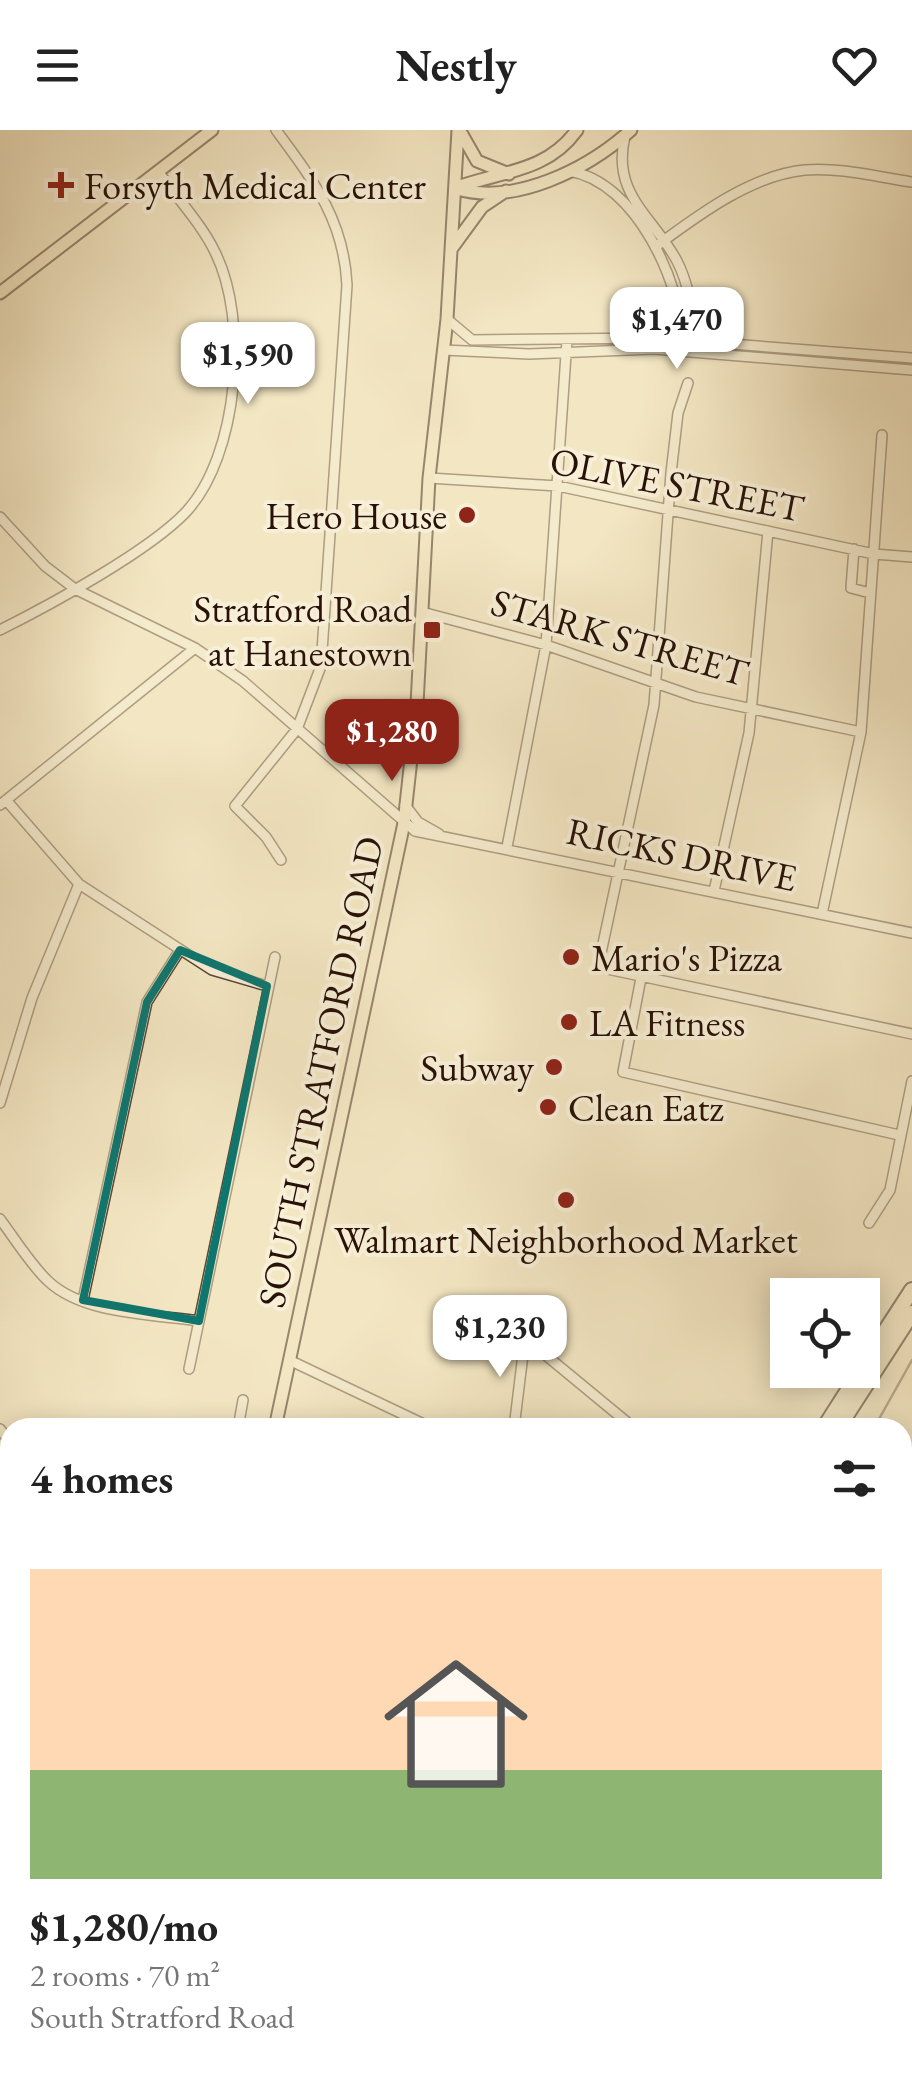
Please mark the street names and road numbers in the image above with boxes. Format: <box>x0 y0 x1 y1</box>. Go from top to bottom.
street label: OLIVE STREET <box>546 435 808 533</box>
street label: STARK STREET <box>486 577 755 697</box>
street label: RICKS DRIVE <box>563 806 801 902</box>
street label: SOUTH STRATFORD ROAD <box>246 832 394 1312</box>

